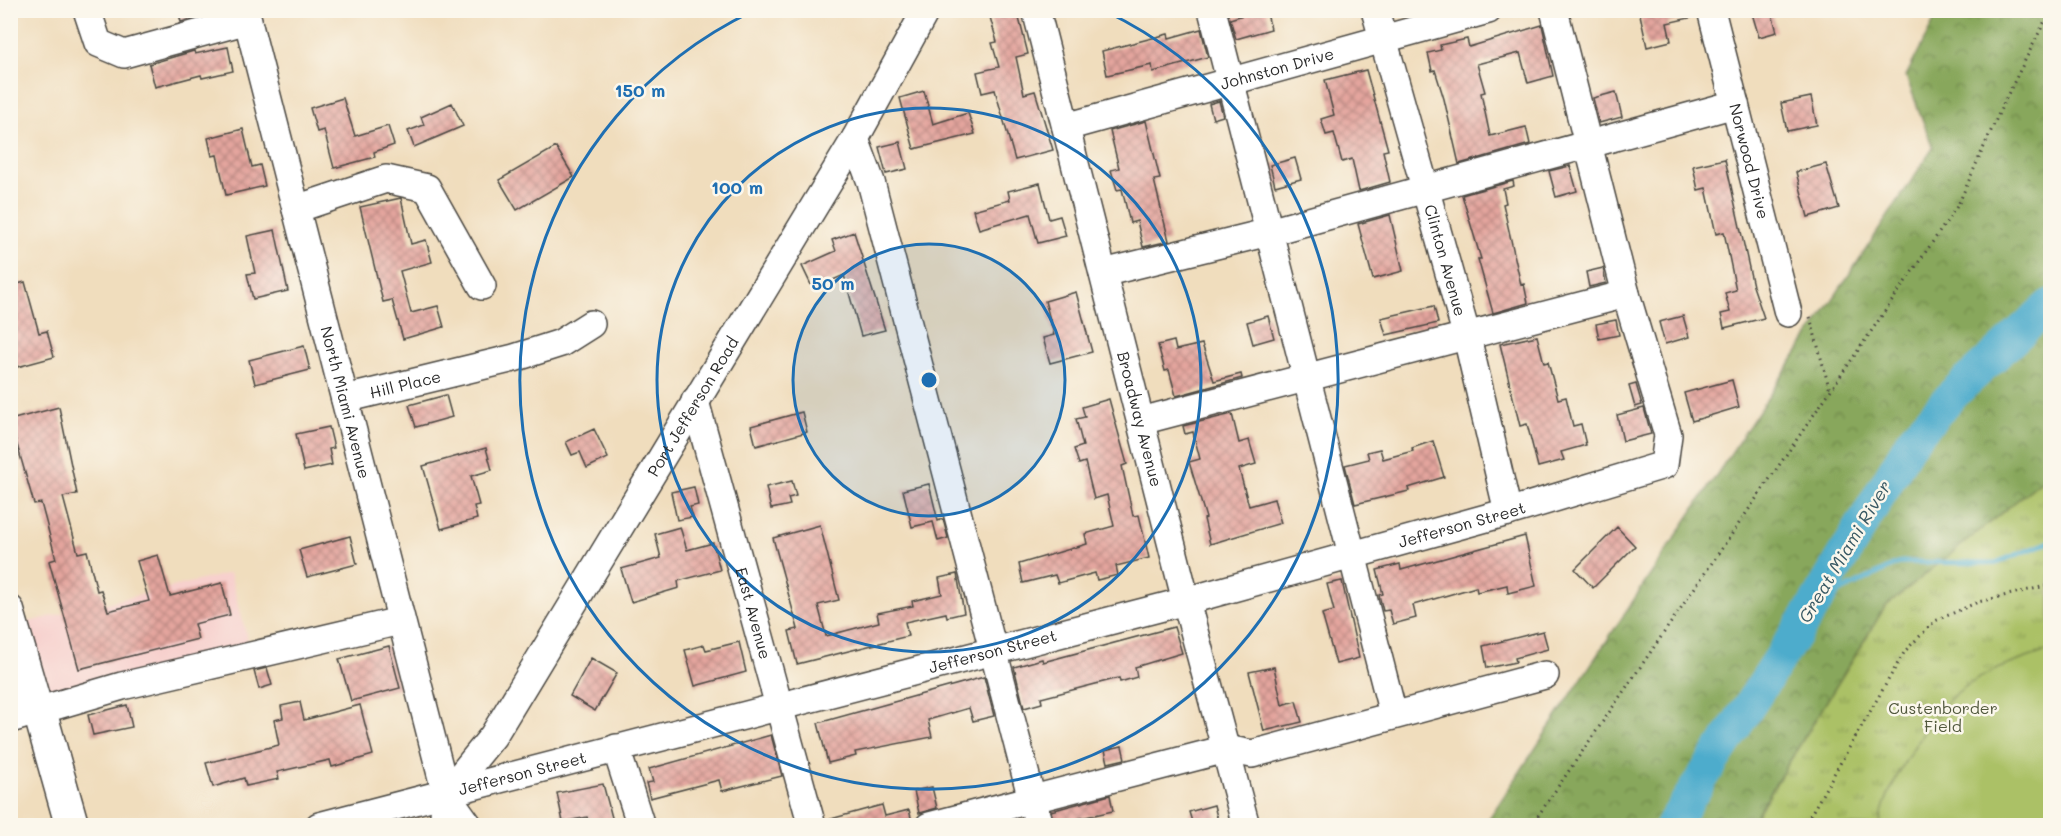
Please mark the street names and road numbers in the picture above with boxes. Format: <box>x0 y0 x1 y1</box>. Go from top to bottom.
street label: Johnston Drive <box>1218 42 1336 94</box>
street label: Norwood Drive <box>1725 101 1775 221</box>
street label: Clinton Avenue <box>1420 202 1472 318</box>
street label: North Miami Avenue <box>316 324 376 481</box>
street label: Port Jefferson Road <box>642 332 743 480</box>
street label: Broadway Avenue <box>1113 349 1168 489</box>
street label: Hill Place <box>367 365 443 403</box>
street label: Jefferson Street <box>1396 496 1528 552</box>
street label: East Avenue <box>731 565 777 661</box>
street label: Jefferson Street <box>926 624 1059 677</box>
street label: Jefferson Street <box>456 746 588 799</box>

